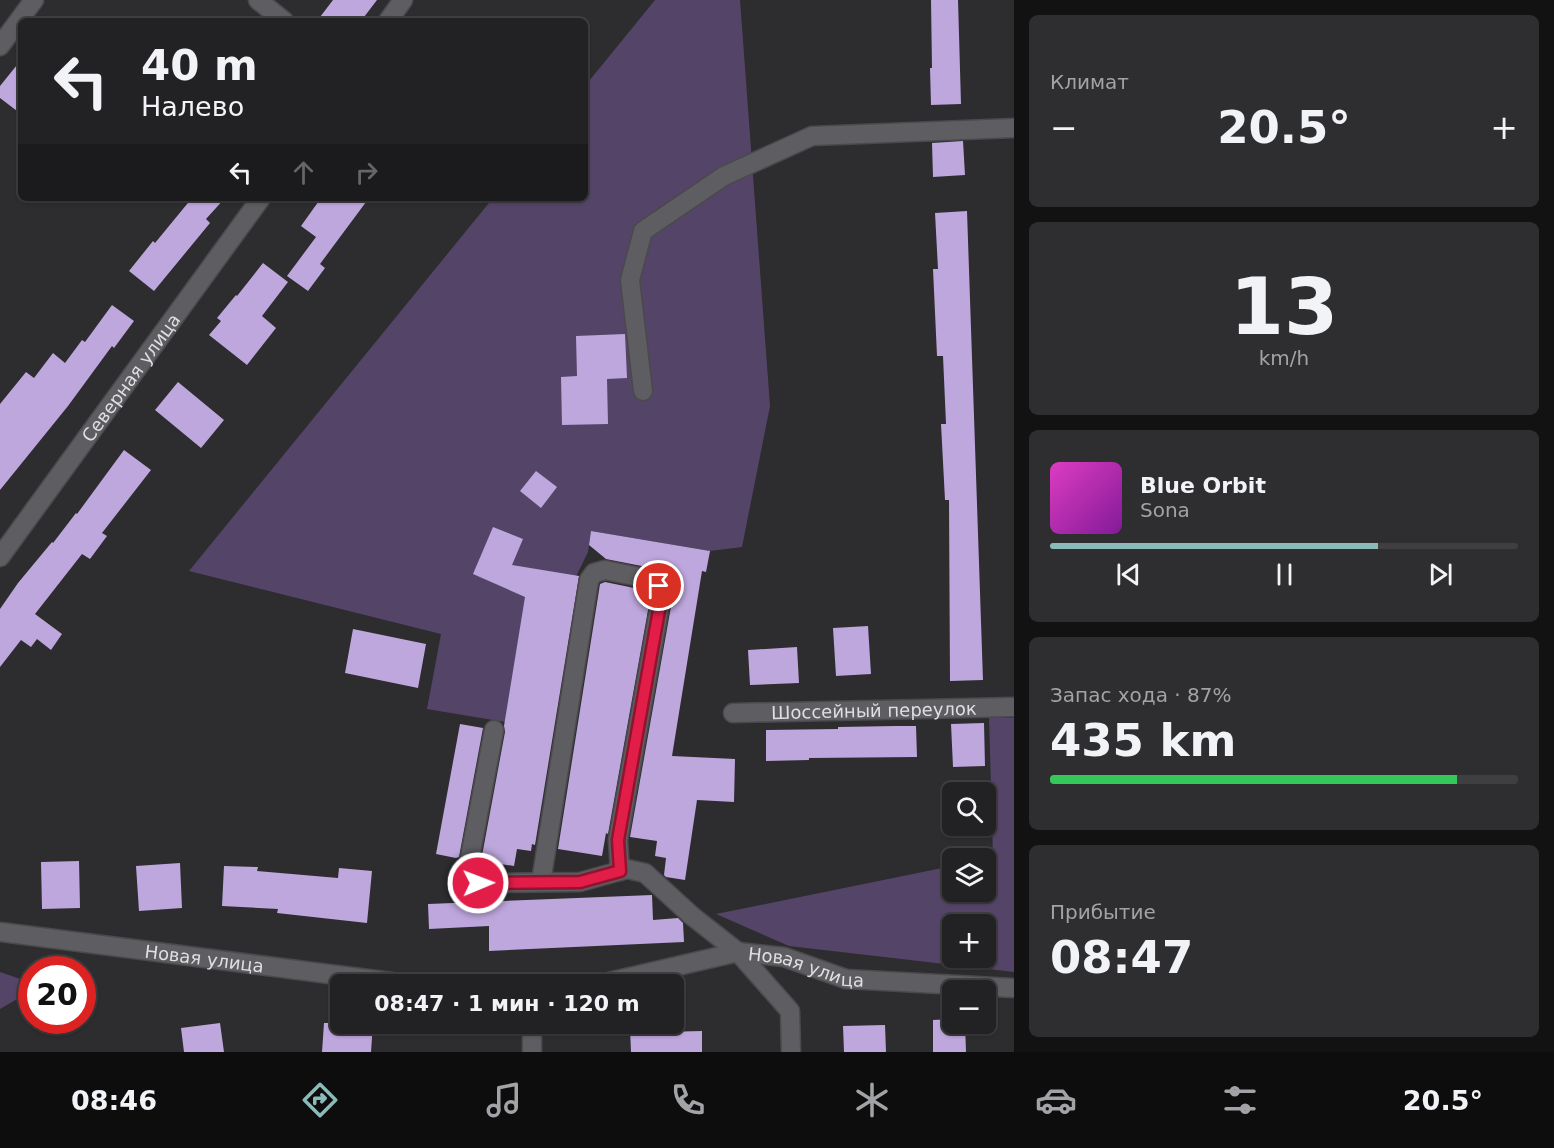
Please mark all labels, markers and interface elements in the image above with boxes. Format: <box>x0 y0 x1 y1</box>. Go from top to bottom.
text: 40 m <box>141 41 258 90</box>
icon: left <box>42 42 120 120</box>
text: Климат <box>1050 70 1129 94</box>
text: Налево <box>141 91 244 122</box>
text: 20.5° <box>1217 101 1351 154</box>
text: − <box>1050 108 1078 147</box>
text: + <box>1490 108 1518 147</box>
icon: left <box>224 156 257 189</box>
icon: ahead <box>287 156 320 189</box>
icon: right <box>350 156 383 189</box>
text: 13 <box>1230 262 1338 352</box>
street label: Северная улица <box>77 309 184 446</box>
text: km/h <box>1259 346 1309 370</box>
text: Blue Orbit <box>1140 473 1266 498</box>
text: Sona <box>1140 498 1190 522</box>
icon: previous <box>1112 558 1145 591</box>
icon: pause <box>1268 558 1301 591</box>
icon: next <box>1424 558 1457 591</box>
pin <box>633 560 684 611</box>
icon: arrive <box>642 569 675 602</box>
text: Запас хода · 87% <box>1050 683 1231 707</box>
street label: Шоссейный переулок <box>771 697 977 723</box>
text: 435 km <box>1050 714 1236 767</box>
map controls <box>942 782 996 1034</box>
button: search <box>942 782 996 836</box>
button: layers <box>942 848 996 902</box>
position arrow <box>446 851 510 915</box>
text: Прибытие <box>1050 900 1156 924</box>
button: + <box>942 914 996 968</box>
text: 08:47 <box>1050 931 1193 984</box>
street label: Новая улица <box>144 940 265 976</box>
street label: Новая улица <box>747 943 865 990</box>
speed limit sign: 20 <box>18 956 96 1034</box>
button: − <box>942 980 996 1034</box>
text: 08:47 · 1 мин · 120 m <box>374 991 640 1016</box>
icon: directions <box>299 1079 341 1121</box>
icon: music <box>483 1079 525 1121</box>
icon: phone <box>667 1079 709 1121</box>
icon: climate <box>851 1079 893 1121</box>
icon: car <box>1035 1079 1077 1121</box>
icon: filters <box>1219 1079 1261 1121</box>
text: 08:46 <box>71 1085 157 1116</box>
text: 20.5° <box>1403 1085 1483 1116</box>

